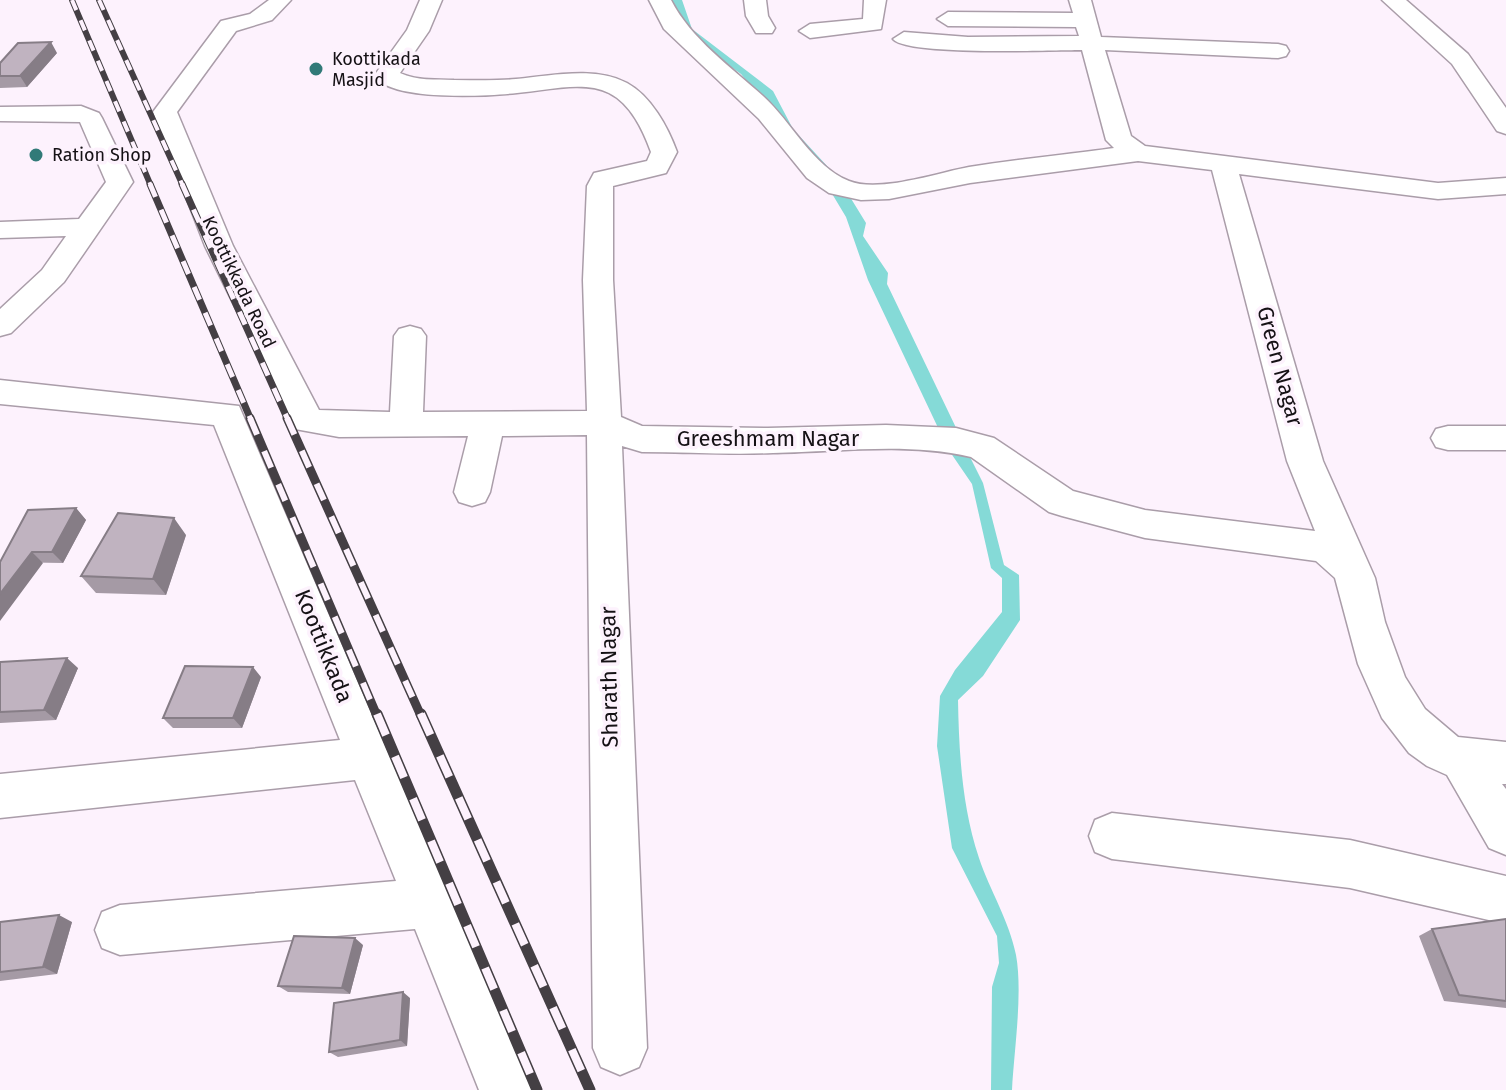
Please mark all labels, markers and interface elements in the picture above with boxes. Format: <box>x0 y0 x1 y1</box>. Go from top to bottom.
place label: Koottikada Masjid <box>332 48 421 91</box>
marker: Koottikada Masjid <box>307 60 325 78</box>
place label: Ration Shop <box>52 144 151 166</box>
marker: Ration Shop <box>27 146 45 164</box>
street label: Koottikkada Road <box>197 212 281 352</box>
street label: Green Nagar <box>1251 303 1309 429</box>
street label: Greeshmam Nagar <box>677 425 860 452</box>
street label: Koottikkada <box>289 585 359 707</box>
street label: Sharath Nagar <box>594 606 624 748</box>

